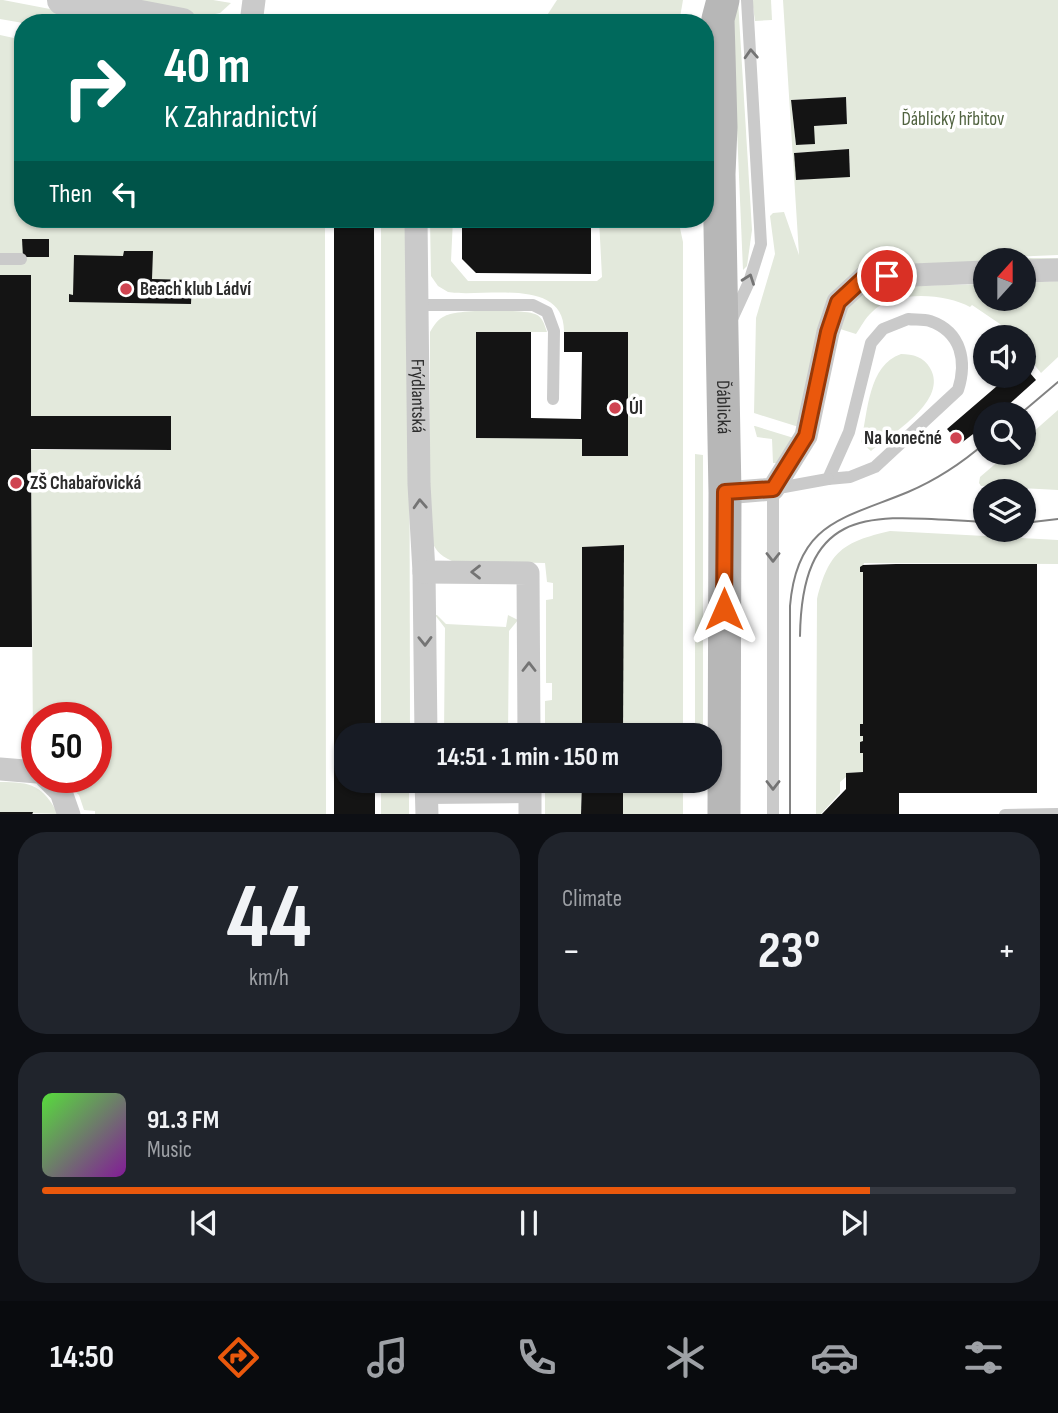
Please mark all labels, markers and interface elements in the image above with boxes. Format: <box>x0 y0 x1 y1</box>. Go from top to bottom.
text: 40 m <box>164 38 250 97</box>
icon: right <box>49 42 140 133</box>
one-way arrow <box>743 48 758 59</box>
text: K Zahradnictví <box>164 98 317 137</box>
park label: Ďáblický hřbitov <box>902 108 1004 131</box>
icon: left <box>106 175 144 213</box>
text: Then <box>49 179 92 210</box>
pin <box>857 246 917 306</box>
north arrow <box>973 248 1036 312</box>
map controls <box>973 248 1036 542</box>
icon: arrive <box>868 257 906 295</box>
one-way arrow <box>741 273 755 285</box>
place label: Beach klub Ládví <box>140 278 251 301</box>
marker: Beach klub Ládví <box>118 281 134 297</box>
button: sound <box>973 325 1036 388</box>
street label: Frýdlantská <box>406 359 430 433</box>
street label: Ďáblická <box>711 380 735 435</box>
place label: Úl <box>629 397 643 420</box>
marker: Úl <box>607 400 623 416</box>
button: search <box>973 402 1036 465</box>
place label: Na konečné <box>864 427 942 450</box>
marker: Na konečné <box>948 430 964 446</box>
place label: ZŠ Chabařovická <box>30 472 141 495</box>
marker: ZŠ Chabařovická <box>8 475 24 491</box>
button: layers <box>973 479 1036 542</box>
one-way arrow <box>413 498 428 509</box>
one-way arrow <box>765 553 781 563</box>
one-way arrow <box>470 565 481 580</box>
position arrow <box>687 572 761 646</box>
one-way arrow <box>417 636 433 646</box>
one-way arrow <box>521 661 537 672</box>
speed limit sign: 50 <box>21 702 112 793</box>
text: 14:51 · 1 min · 150 m <box>437 742 619 773</box>
one-way arrow <box>765 780 781 791</box>
text: 44 <box>227 864 312 973</box>
text: Climate <box>562 885 622 913</box>
text: 23° <box>758 920 820 983</box>
text: − <box>562 929 581 974</box>
text: + <box>997 929 1016 974</box>
text: km/h <box>249 964 289 992</box>
text: 91.3 FM <box>147 1105 219 1136</box>
text: Music <box>147 1136 192 1164</box>
icon: previous <box>185 1204 223 1242</box>
icon: pause <box>510 1204 548 1242</box>
icon: next <box>835 1204 873 1242</box>
icon: directions <box>214 1333 263 1382</box>
icon: music <box>363 1333 412 1382</box>
icon: phone <box>512 1333 561 1382</box>
icon: climate <box>661 1333 710 1382</box>
icon: car <box>810 1333 859 1382</box>
icon: filters <box>959 1333 1008 1382</box>
text: 14:50 <box>50 1338 114 1377</box>

